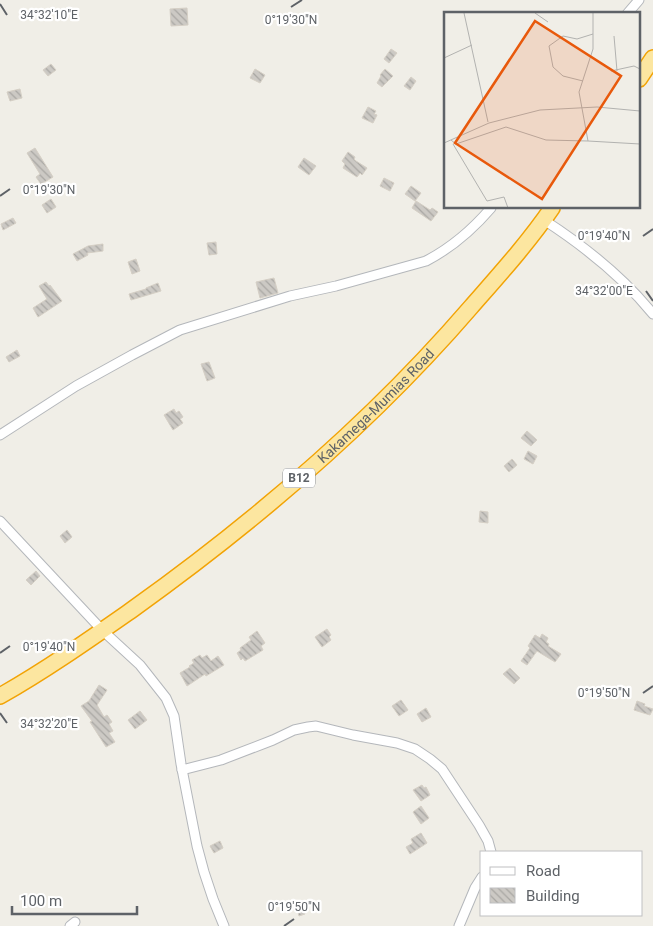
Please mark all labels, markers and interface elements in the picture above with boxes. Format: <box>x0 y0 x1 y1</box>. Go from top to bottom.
text: 34°32'10"E <box>20 8 78 22</box>
inset map <box>444 12 640 209</box>
text: 0°19'30"N <box>265 13 317 27</box>
text: 0°19'30"N <box>23 183 75 197</box>
text: 0°19'40"N <box>578 229 630 243</box>
text: 34°32'00"E <box>575 284 633 298</box>
street label: Kakamega-Mumias Road <box>314 346 437 466</box>
road number: B12 <box>283 468 315 488</box>
text: 0°19'40"N <box>23 640 75 654</box>
text: 0°19'50"N <box>578 686 630 700</box>
text: 34°32'20"E <box>20 717 78 731</box>
legend <box>480 851 643 916</box>
text: Road <box>526 862 560 880</box>
scale bar <box>12 884 138 916</box>
text: Building <box>526 887 580 905</box>
text: 100 m <box>20 892 62 910</box>
text: 0°19'50"N <box>268 900 320 914</box>

